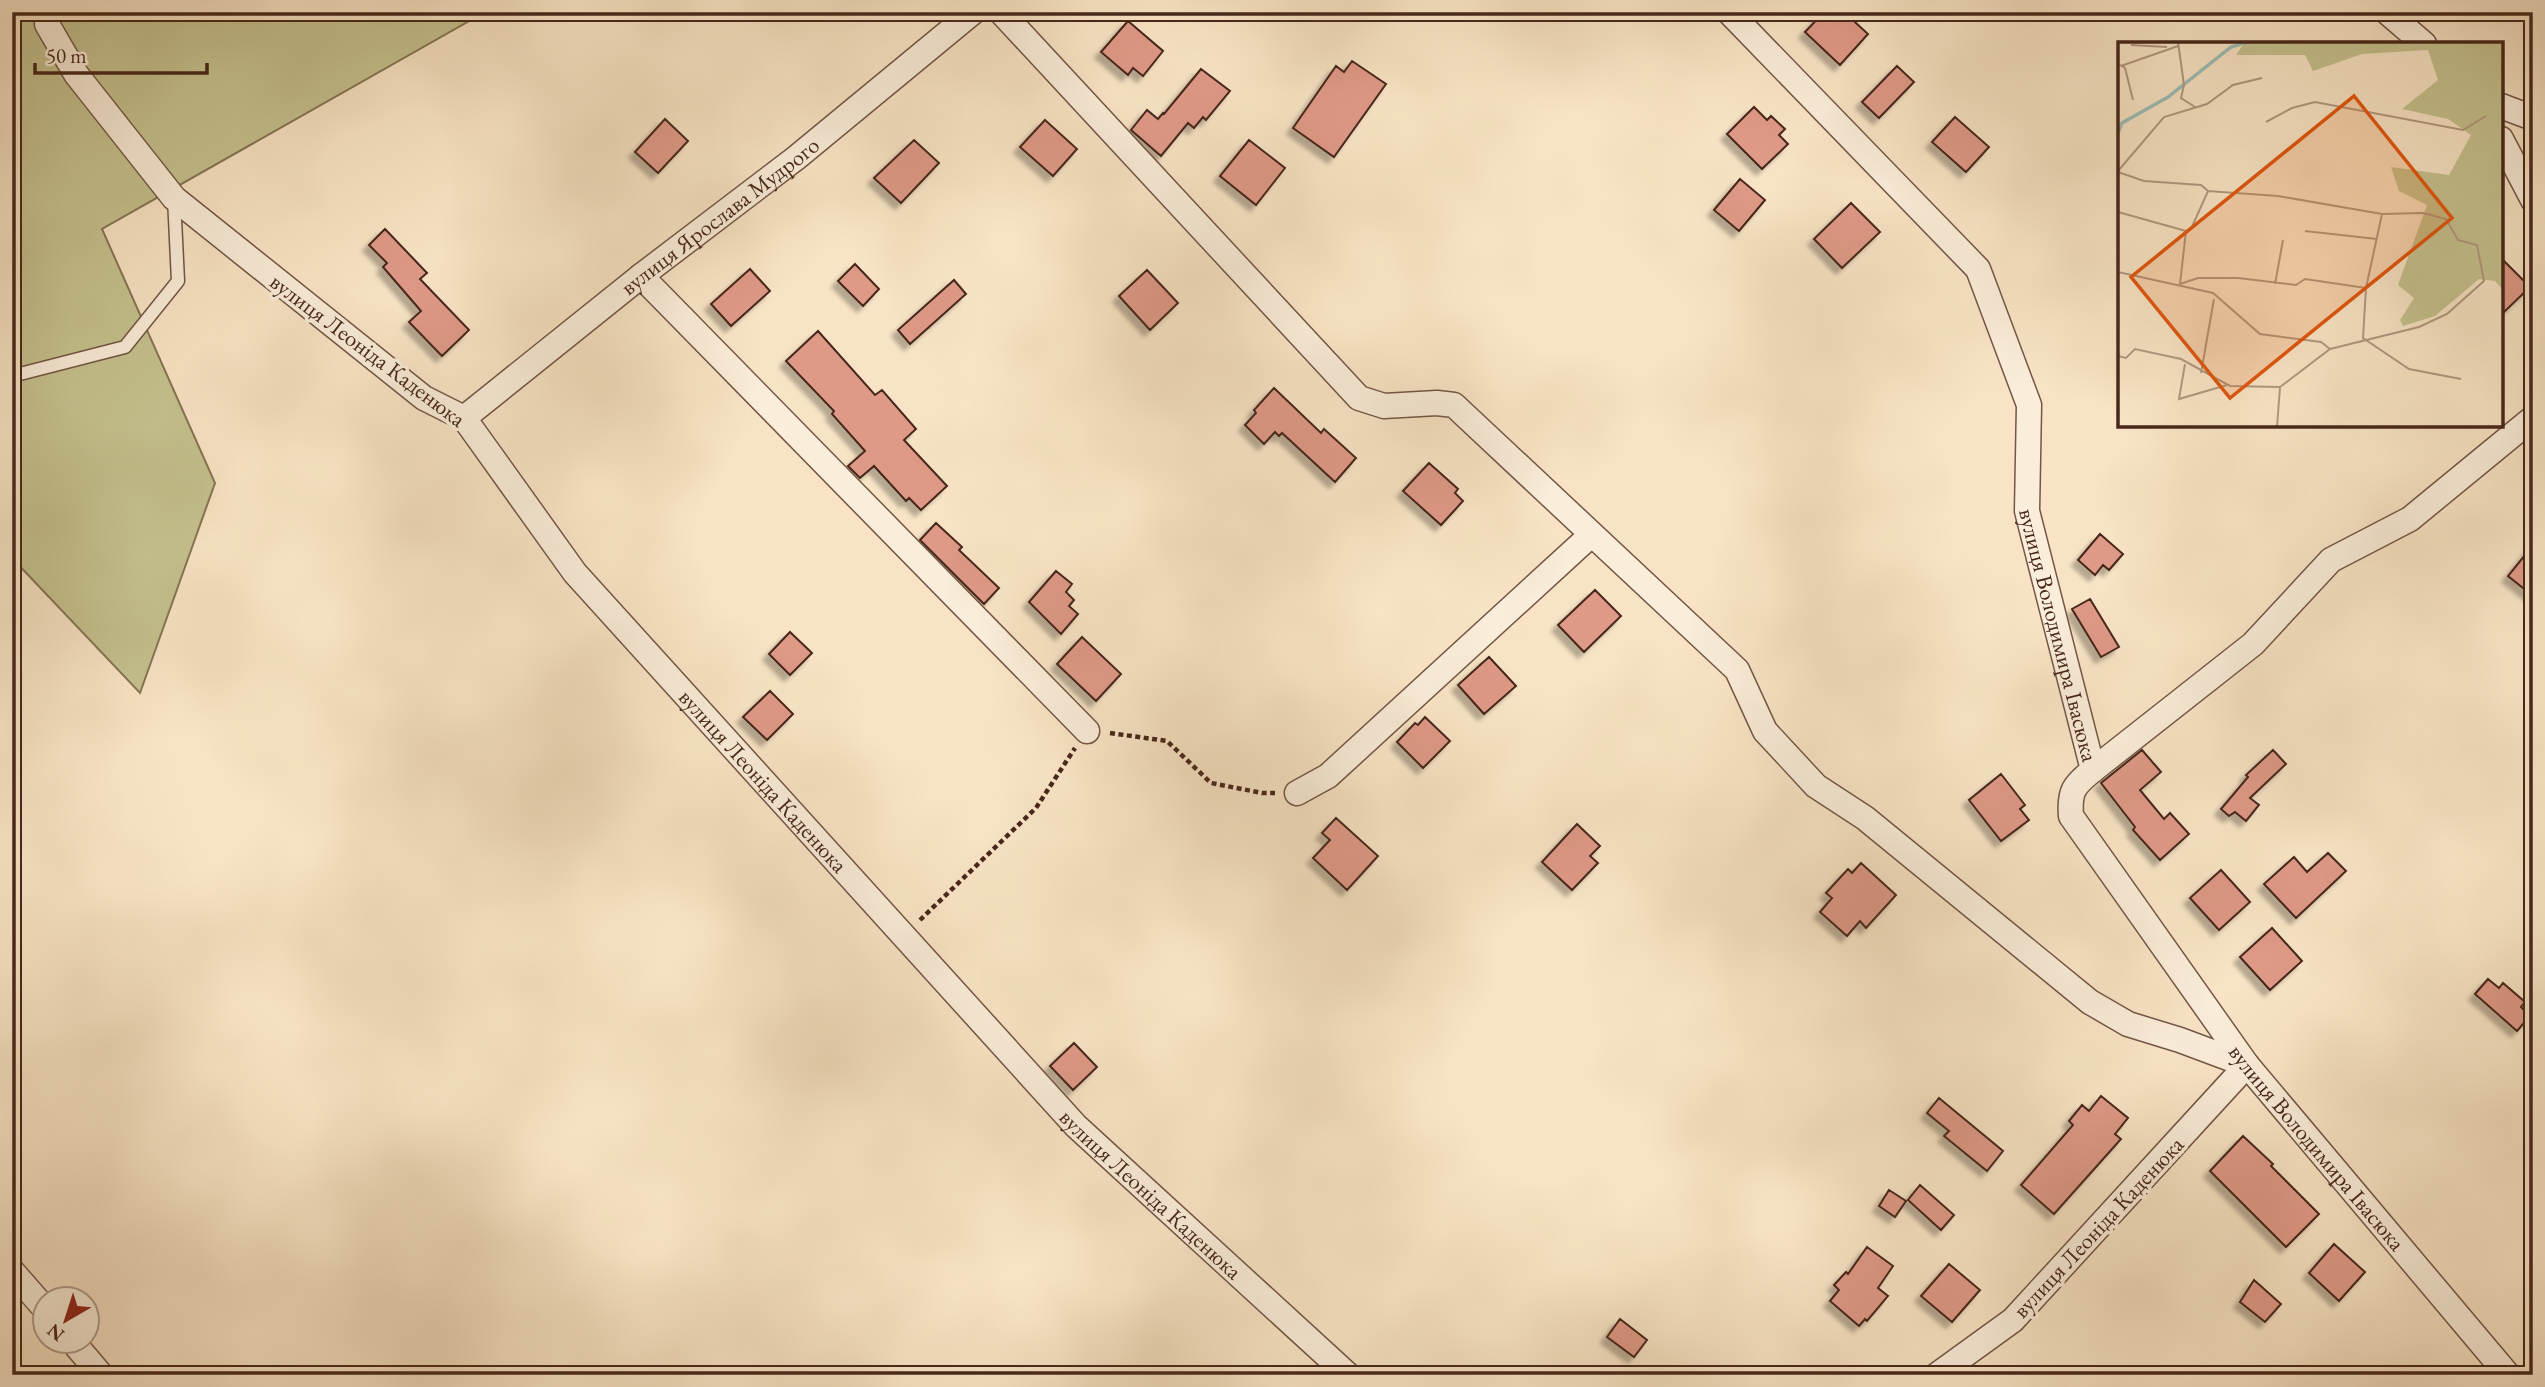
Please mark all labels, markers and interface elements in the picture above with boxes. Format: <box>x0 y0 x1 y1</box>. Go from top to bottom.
scale bar <box>35 32 206 76</box>
text: 50 m <box>46 42 87 69</box>
inset map <box>2118 42 2503 427</box>
street label: вулиця Ярослава Мудрого <box>614 130 825 302</box>
street label: вулиця Леоніда Каденюка <box>264 266 473 434</box>
street label: вулиця Володимира Івасюка <box>2012 505 2105 766</box>
street label: вулиця Леоніда Каденюка <box>672 683 855 880</box>
street label: вулиця Володимира Івасюка <box>2222 1038 2413 1258</box>
street label: вулиця Леоніда Каденюка <box>1053 1103 1249 1286</box>
street label: вулиця Леоніда Каденюка <box>2006 1129 2191 1324</box>
north arrow <box>32 1286 102 1356</box>
text: N <box>41 1318 69 1347</box>

